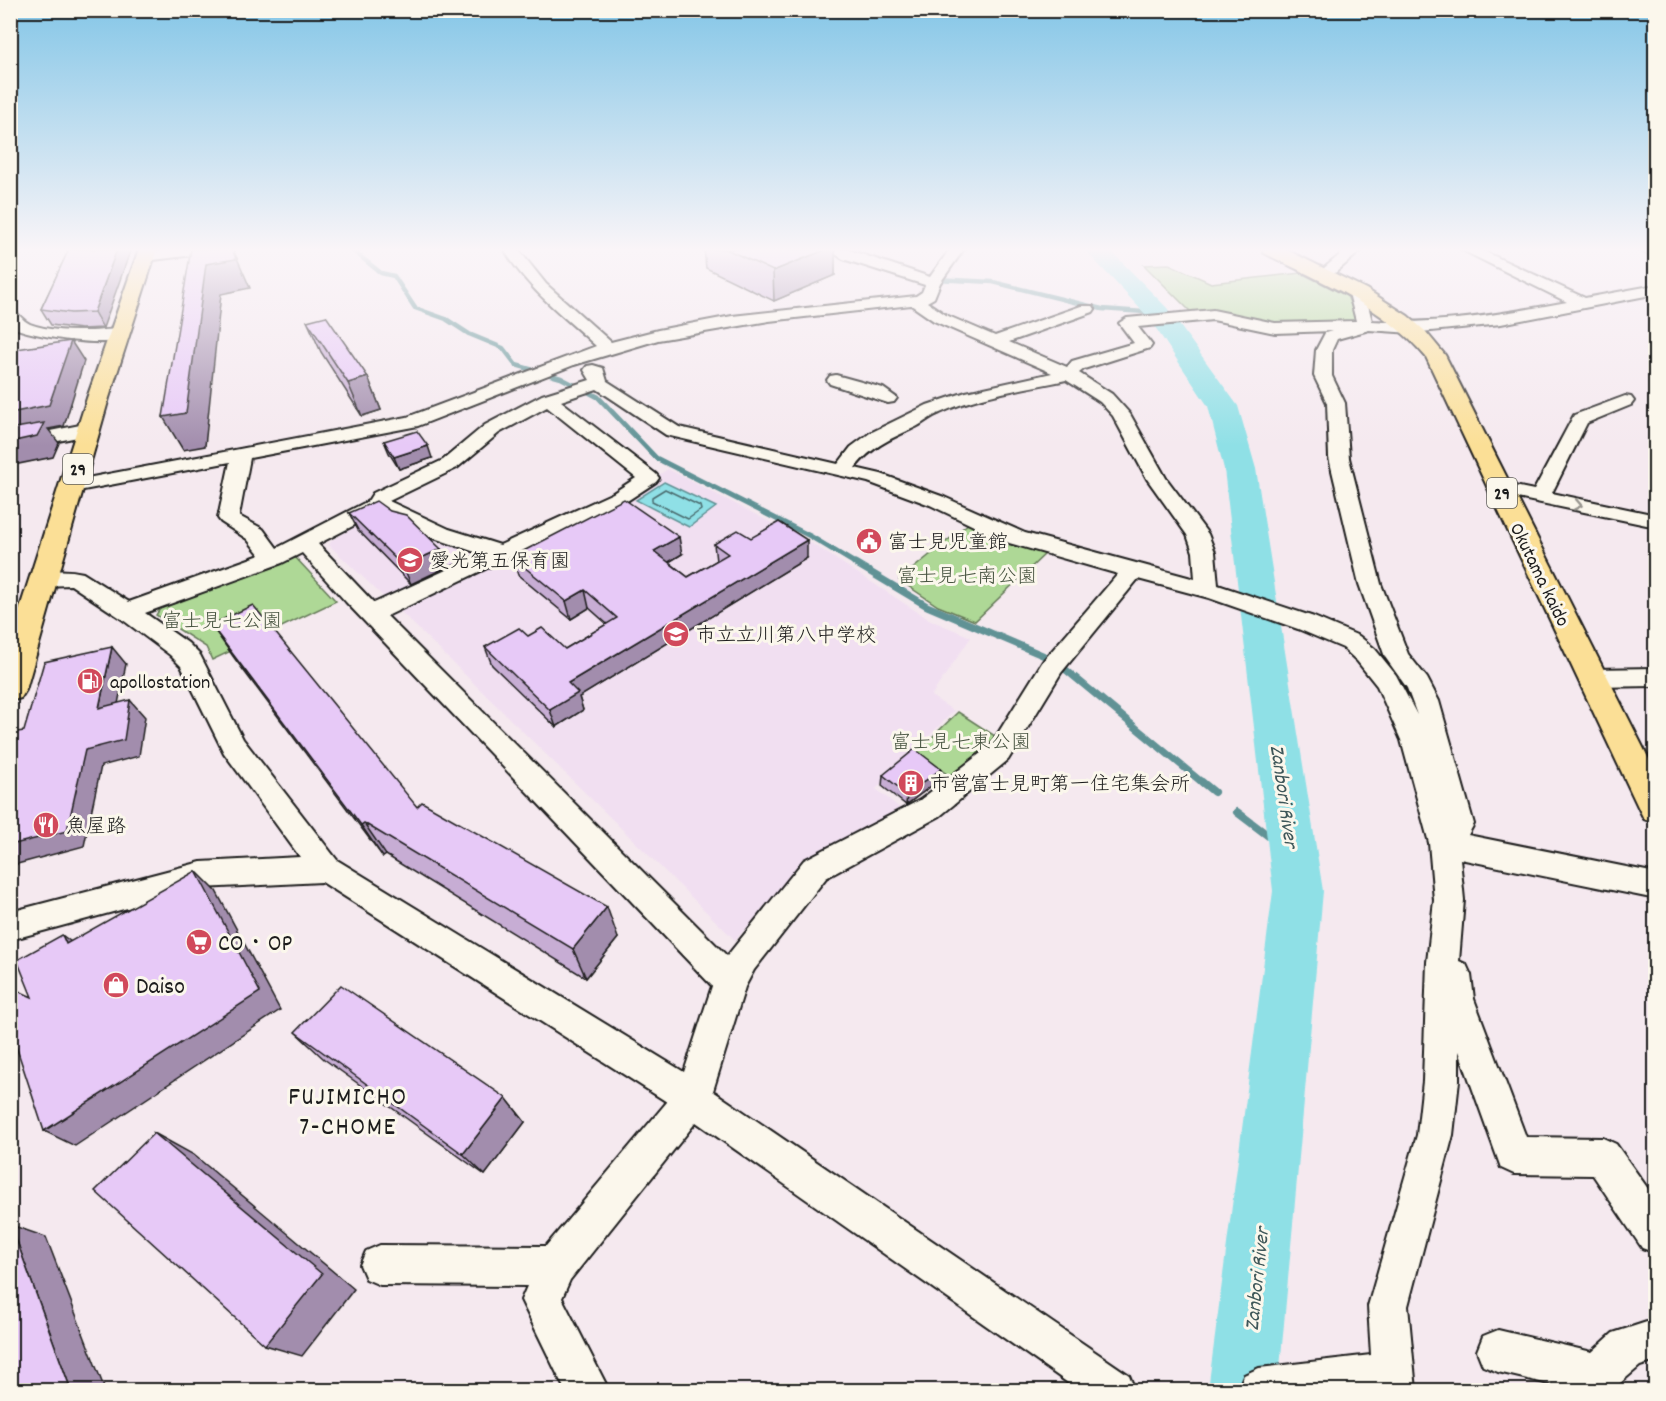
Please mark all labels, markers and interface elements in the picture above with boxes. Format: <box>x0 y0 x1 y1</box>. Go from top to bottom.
road number: 29 <box>63 454 93 484</box>
road number: 29 <box>1487 478 1517 508</box>
one-way arrow <box>1573 498 1583 511</box>
street label: Okutama kaido <box>1501 519 1576 632</box>
public building icon: 富士見児童館 <box>854 526 884 556</box>
place label: 富士見児童館 <box>888 530 1008 558</box>
school or university icon: 愛光第五保育園 <box>395 545 425 575</box>
place label: 愛光第五保育園 <box>430 549 570 577</box>
park label: 富士見七南公園 <box>897 564 1037 592</box>
park label: 富士見七公園 <box>162 609 282 637</box>
school or university icon: 市立立川第八中学校 <box>661 619 691 649</box>
place label: 市立立川第八中学校 <box>696 623 876 651</box>
fuel station icon: apollostation <box>75 666 105 696</box>
place label: apollostation <box>110 670 210 698</box>
park label: 富士見七東公園 <box>891 730 1031 758</box>
water label: Zanbori River <box>1260 743 1304 852</box>
building icon: 市営富士見町第一住宅集会所 <box>896 768 926 798</box>
place label: 市営富士見町第一住宅集会所 <box>930 772 1190 800</box>
restaurant icon: 魚屋路 <box>31 810 61 840</box>
place label: 魚屋路 <box>66 814 126 842</box>
supermarket icon: CO・OP <box>184 927 214 957</box>
place label: CO・OP <box>218 928 292 962</box>
shop icon: Daiso <box>101 970 131 1000</box>
place label: Daiso <box>136 971 185 1005</box>
district label: FUJIMICHO 7-CHOME <box>288 1080 408 1147</box>
water label: Zanbori River <box>1239 1224 1280 1332</box>

